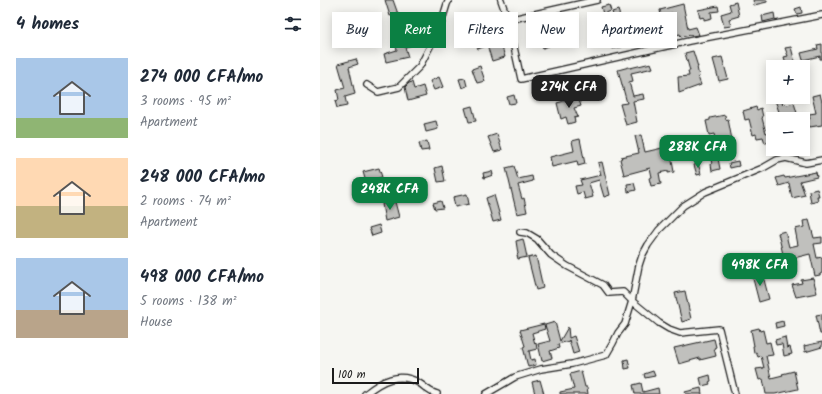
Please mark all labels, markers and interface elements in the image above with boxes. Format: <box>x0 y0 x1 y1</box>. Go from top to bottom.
text: 4 homes <box>16 11 79 38</box>
chip: Buy <box>332 12 382 48</box>
chip: Rent <box>390 12 446 48</box>
chip: Filters <box>454 12 518 48</box>
chip: New <box>526 12 579 48</box>
chip: Apartment <box>587 12 677 48</box>
icon: filters <box>282 13 304 35</box>
map controls <box>766 60 810 156</box>
button: + <box>766 60 810 104</box>
text: 274 000 CFA/mo <box>140 64 263 91</box>
icon: home <box>48 74 96 122</box>
pin: 274K CFA <box>528 75 610 109</box>
text: 274K CFA <box>541 77 597 98</box>
text: 3 rooms · 95 m² <box>140 91 231 112</box>
text: Apartment <box>140 112 198 133</box>
button: − <box>766 112 810 156</box>
pin: 288K CFA <box>657 135 739 169</box>
text: 288K CFA <box>668 137 728 158</box>
text: 248 000 CFA/mo <box>140 164 265 191</box>
icon: home <box>48 174 96 222</box>
pin: 248K CFA <box>349 177 431 211</box>
text: 248K CFA <box>361 179 419 200</box>
text: 2 rooms · 74 m² <box>140 191 231 212</box>
text: Apartment <box>140 212 198 233</box>
pin: 498K CFA <box>719 253 801 287</box>
text: 498K CFA <box>731 255 789 276</box>
text: 498 000 CFA/mo <box>140 264 264 291</box>
icon: home <box>48 274 96 322</box>
text: 5 rooms · 138 m² <box>140 291 237 312</box>
text: House <box>140 312 172 333</box>
scale bar <box>332 366 419 385</box>
text: 100 m <box>338 366 366 384</box>

